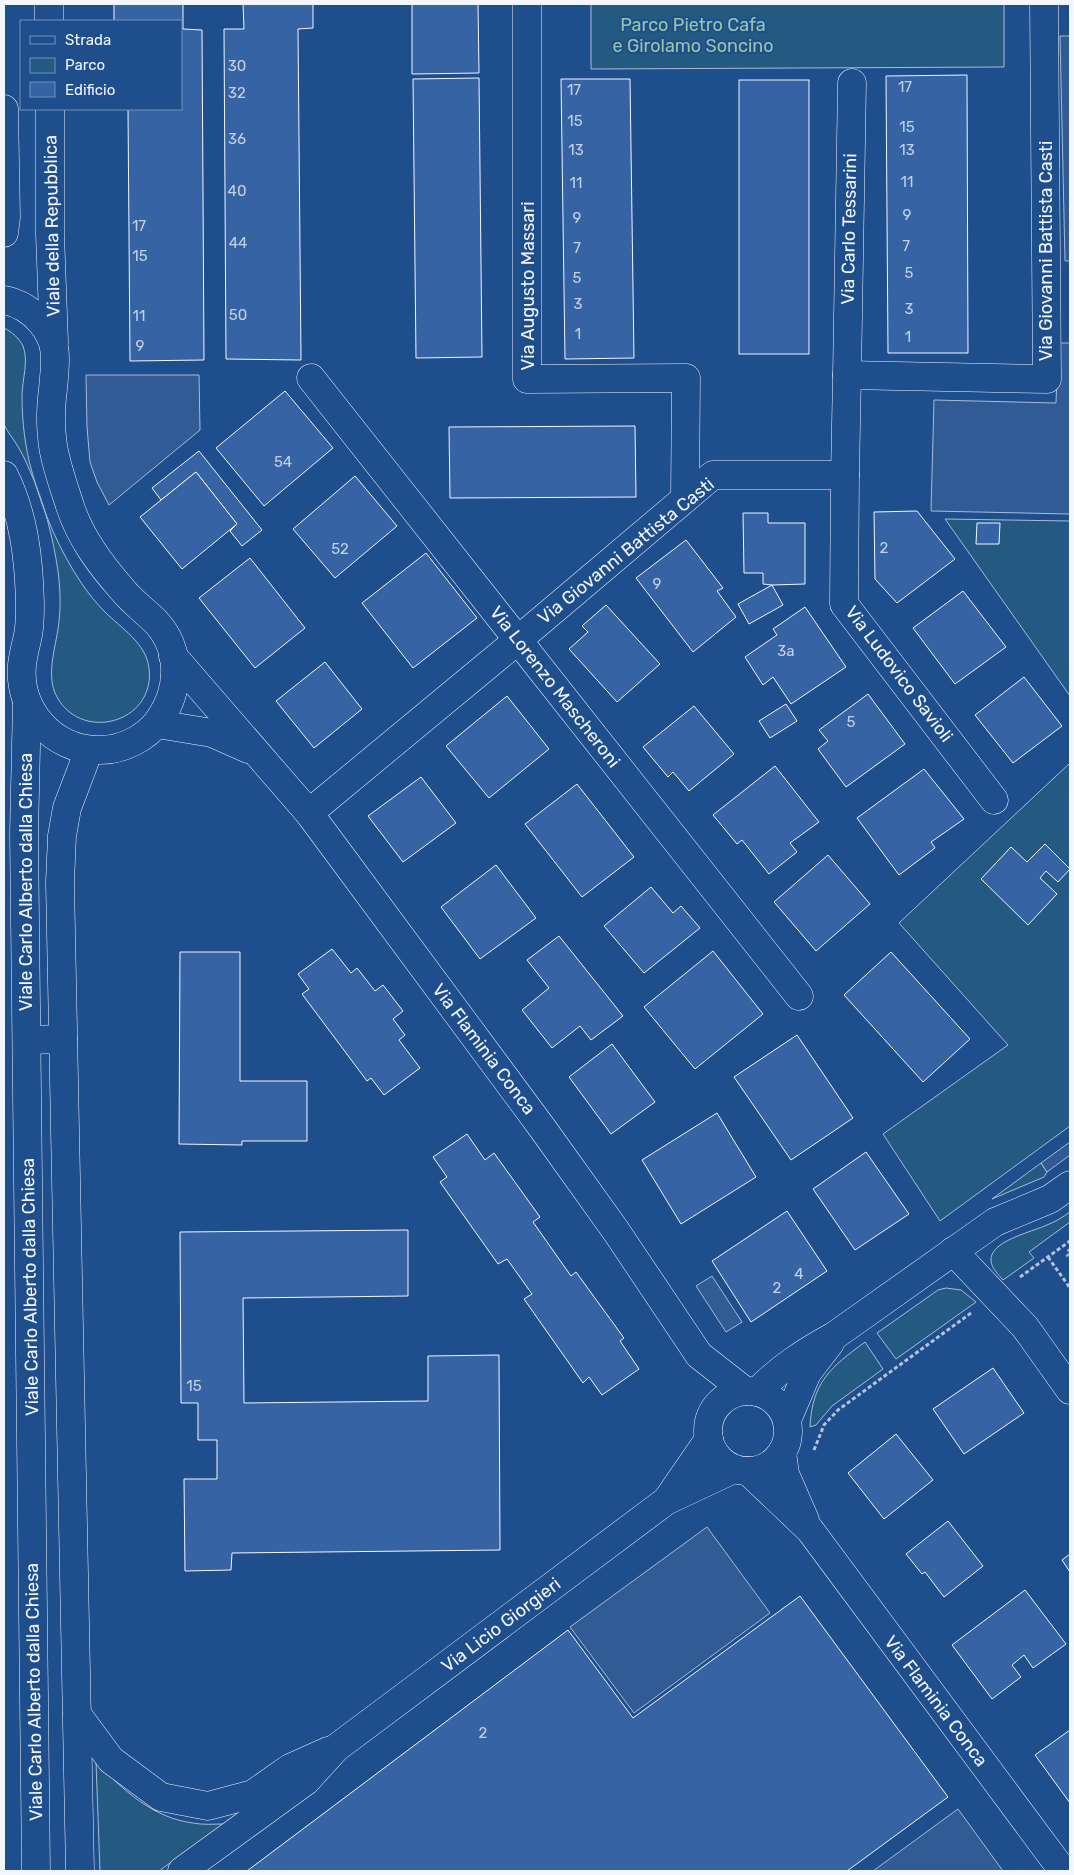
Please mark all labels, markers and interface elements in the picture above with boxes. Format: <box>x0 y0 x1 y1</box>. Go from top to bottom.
park label: Parco Pietro Cafa e Girolamo Soncino <box>612 14 774 57</box>
legend <box>20 20 182 110</box>
text: Strada <box>65 31 111 49</box>
text: Parco <box>65 56 105 74</box>
house number: 30 <box>228 57 246 75</box>
house number: 17 <box>898 78 912 96</box>
text: Edificio <box>65 81 115 99</box>
house number: 17 <box>567 81 581 99</box>
house number: 32 <box>228 84 246 102</box>
house number: 15 <box>567 112 583 130</box>
house number: 15 <box>899 118 915 136</box>
house number: 36 <box>228 130 246 148</box>
street label: Viale della Repubblica <box>39 135 65 317</box>
house number: 13 <box>568 141 584 159</box>
house number: 13 <box>899 141 915 159</box>
street label: Via Giovanni Battista Casti <box>1035 141 1057 361</box>
street label: Via Carlo Tessarini <box>837 153 861 305</box>
house number: 11 <box>901 173 913 191</box>
house number: 11 <box>570 174 582 192</box>
house number: 40 <box>228 182 246 200</box>
street label: Via Augusto Massari <box>517 202 539 370</box>
house number: 9 <box>903 206 912 224</box>
house number: 9 <box>573 209 582 227</box>
house number: 17 <box>132 217 146 235</box>
house number: 44 <box>229 234 247 252</box>
house number: 7 <box>902 237 910 255</box>
house number: 7 <box>573 239 581 257</box>
house number: 15 <box>132 247 148 265</box>
house number: 5 <box>905 264 914 282</box>
house number: 5 <box>573 269 582 287</box>
house number: 3 <box>573 295 583 313</box>
house number: 3 <box>904 300 914 318</box>
house number: 50 <box>229 306 247 324</box>
house number: 11 <box>133 307 145 325</box>
house number: 1 <box>575 325 581 343</box>
house number: 1 <box>905 328 911 346</box>
house number: 9 <box>136 337 145 355</box>
house number: 54 <box>274 453 292 471</box>
street label: Via Giovanni Battista Casti <box>533 473 719 629</box>
house number: 2 <box>880 539 889 557</box>
house number: 52 <box>331 540 349 558</box>
house number: 9 <box>653 575 662 593</box>
street label: Via Ludovico Savioli <box>841 601 957 747</box>
street label: Via Lorenzo Mascheroni <box>485 602 625 772</box>
house number: 3a <box>777 642 795 660</box>
house number: 5 <box>847 713 856 731</box>
street label: Viale Carlo Alberto dalla Chiesa <box>15 753 37 1011</box>
street label: Via Flaminia Conca <box>428 979 540 1119</box>
street label: Viale Carlo Alberto dalla Chiesa <box>17 1158 43 1416</box>
house number: 4 <box>794 1265 804 1283</box>
house number: 2 <box>773 1279 782 1297</box>
house number: 15 <box>186 1377 202 1395</box>
street label: Viale Carlo Alberto dalla Chiesa <box>21 1563 47 1821</box>
street label: Via Licio Giorgieri <box>437 1573 565 1677</box>
street label: Via Flaminia Conca <box>880 1631 992 1771</box>
house number: 2 <box>479 1724 488 1742</box>

